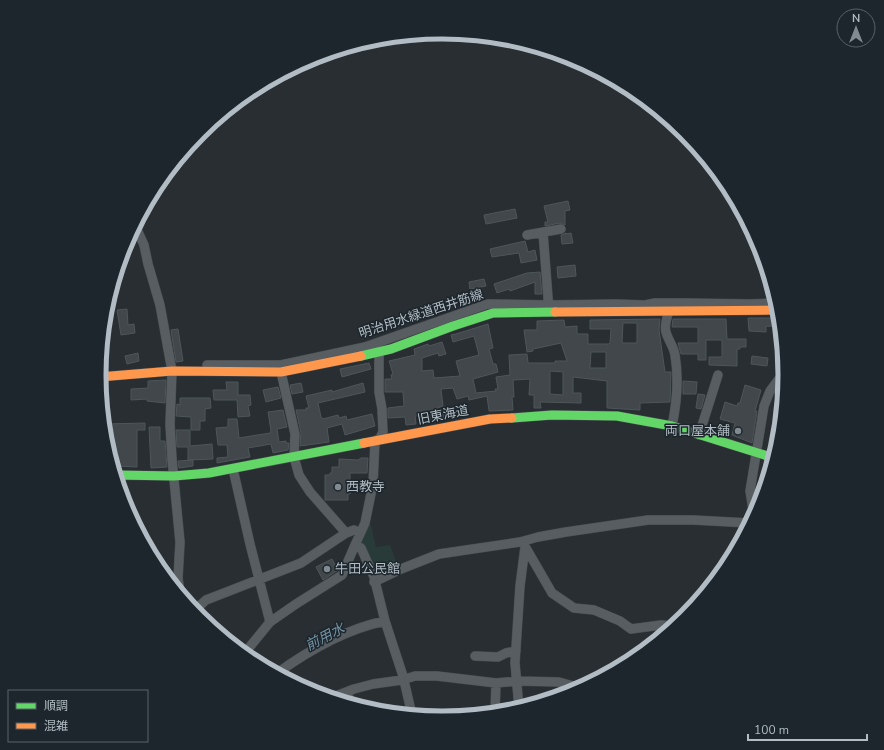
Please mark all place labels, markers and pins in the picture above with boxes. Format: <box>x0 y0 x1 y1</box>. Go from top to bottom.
place label: 両口屋本舗 <box>665 422 730 440</box>
marker: 両口屋本舗 <box>733 426 743 436</box>
place label: 西教寺 <box>346 478 385 496</box>
marker: 西教寺 <box>333 482 343 492</box>
place label: 牛田公民館 <box>335 560 400 578</box>
marker: 牛田公民館 <box>322 564 332 574</box>

